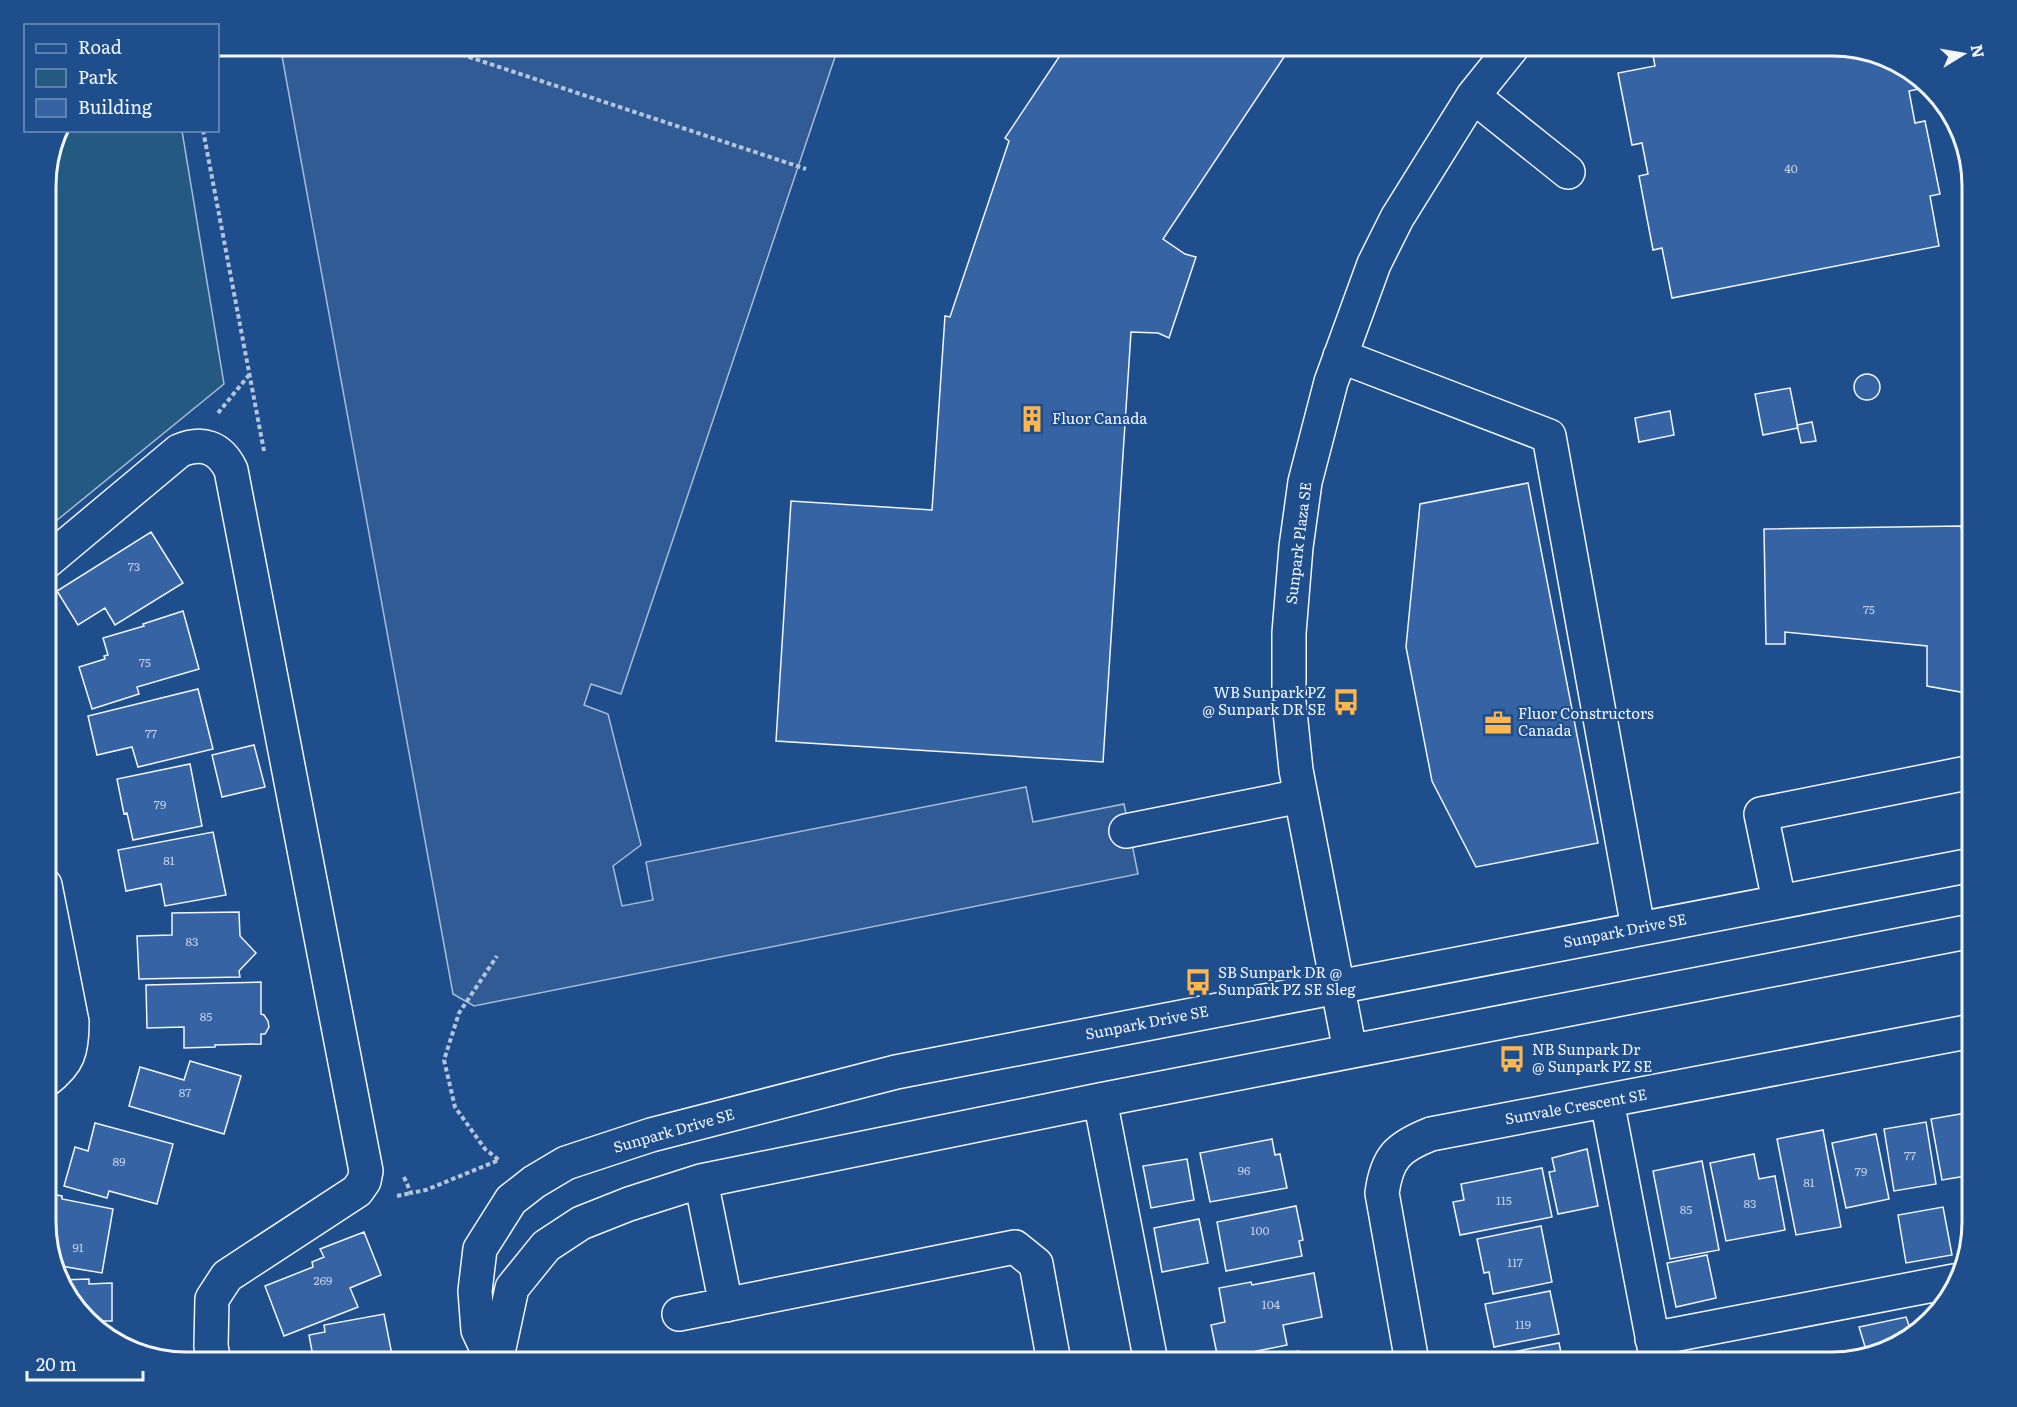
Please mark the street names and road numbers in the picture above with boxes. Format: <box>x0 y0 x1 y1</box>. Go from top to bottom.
street label: Sunpark Plaza SE <box>1279 480 1316 605</box>
street label: Sunpark Drive SE <box>1561 906 1688 953</box>
street label: Sunpark Drive SE <box>1083 998 1210 1045</box>
street label: Sunvale Crescent SE <box>1503 1082 1649 1129</box>
street label: Sunpark Drive SE <box>610 1101 737 1158</box>

